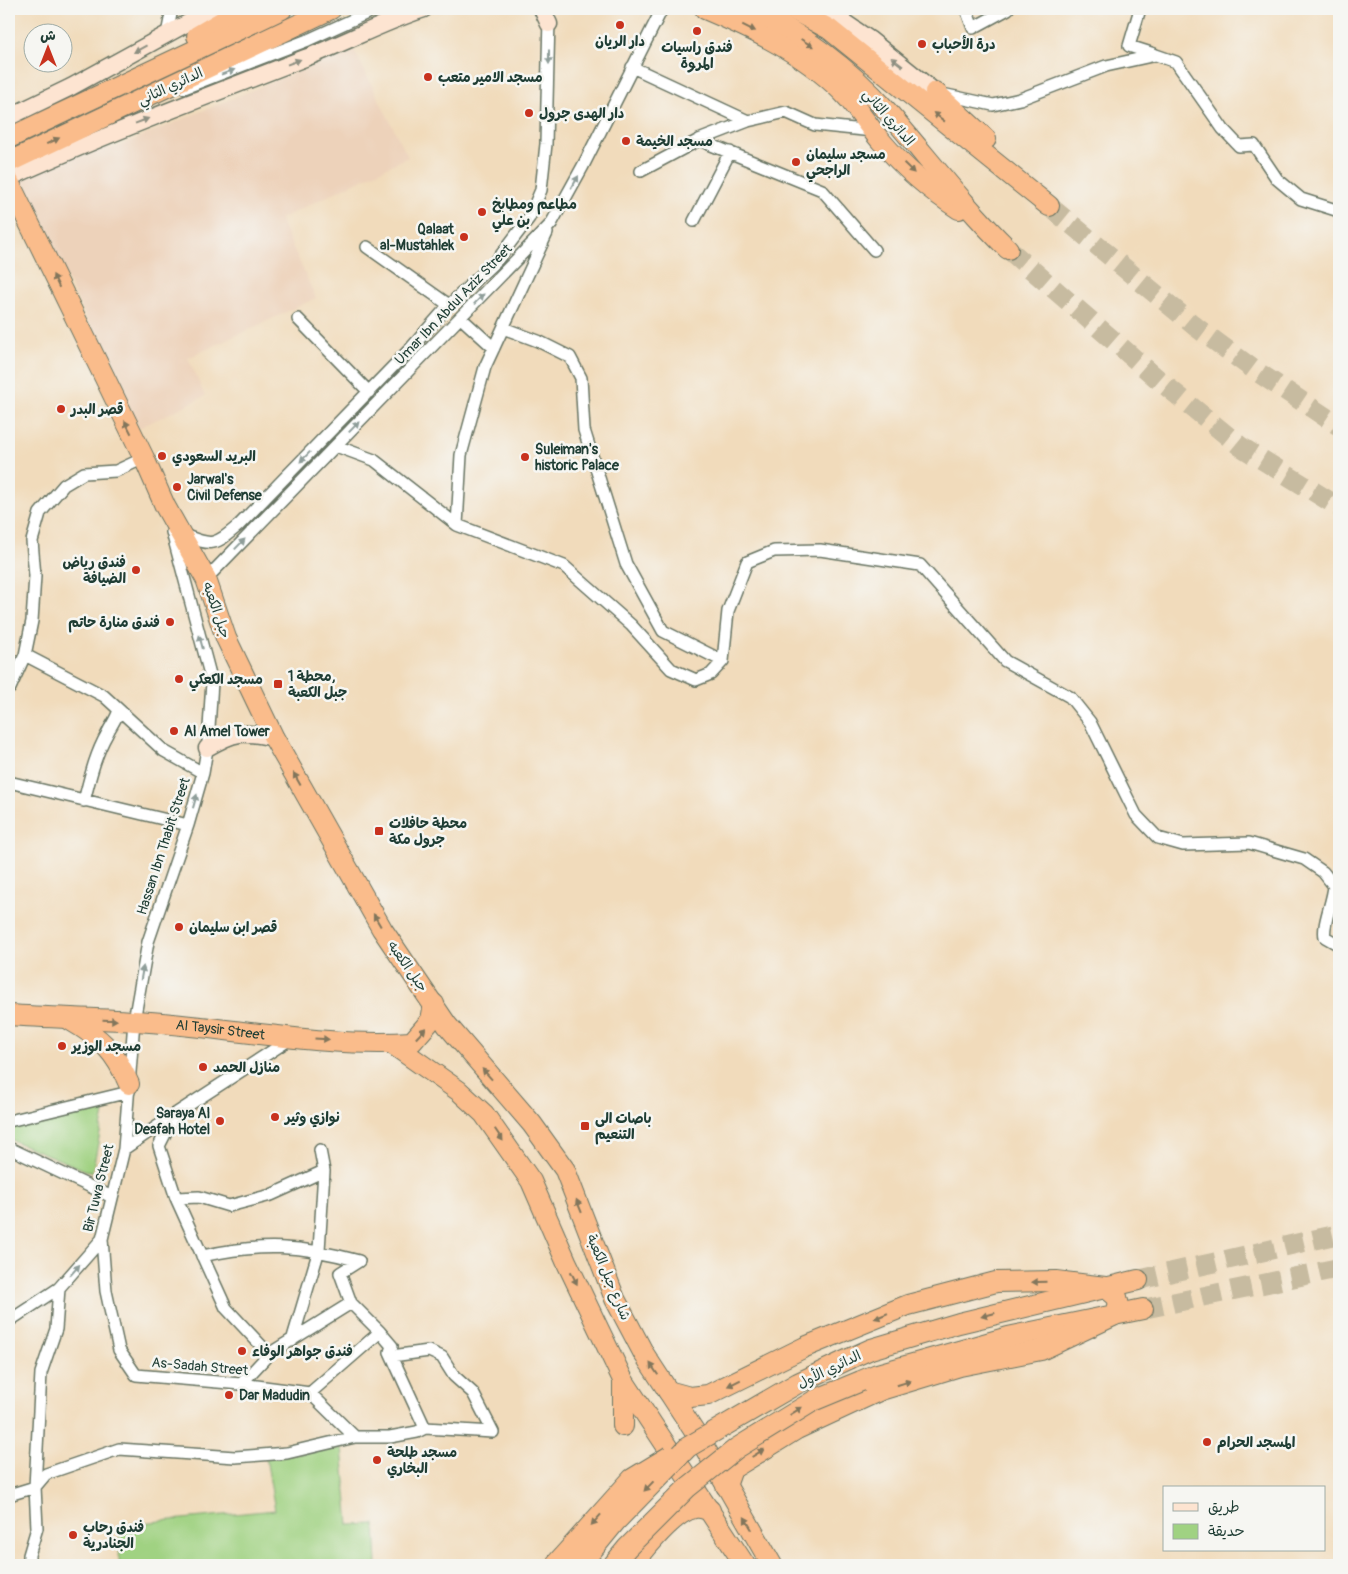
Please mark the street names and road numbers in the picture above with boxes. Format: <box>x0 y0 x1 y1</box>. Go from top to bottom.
street label: الدائري الثاني <box>135 64 207 113</box>
street label: الدائري الثاني <box>856 85 918 152</box>
street label: Umar Ibn Abdul Aziz Street <box>391 240 516 368</box>
street label: جبل الكعبه <box>199 580 234 641</box>
street label: Hassan Ibn Thabit Street <box>133 775 194 917</box>
street label: جبل الكعبه <box>384 937 431 995</box>
street label: Al Taysir Street <box>175 1016 266 1044</box>
street label: Bir Tuwa Street <box>79 1142 118 1234</box>
street label: شارع جبل الكعبة <box>582 1232 634 1323</box>
street label: الدائري الأول <box>794 1346 865 1394</box>
street label: As-Sadah Street <box>151 1354 249 1379</box>

